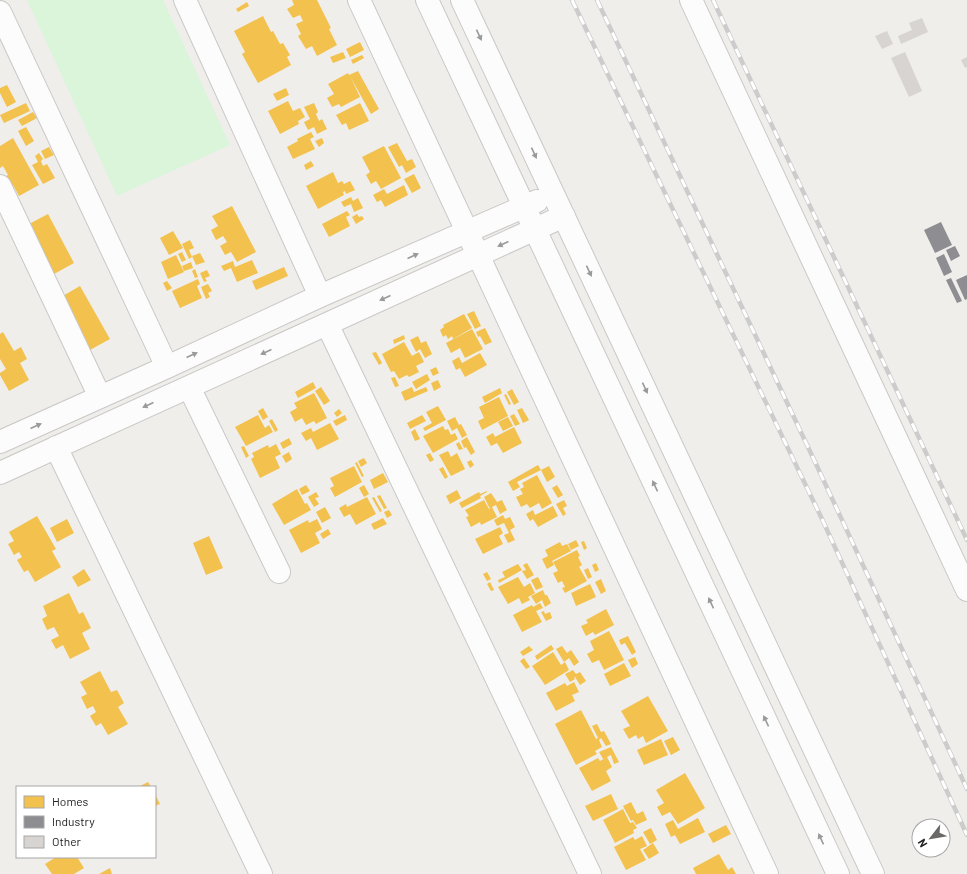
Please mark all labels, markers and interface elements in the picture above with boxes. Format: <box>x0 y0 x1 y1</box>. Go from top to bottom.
one-way arrow <box>476 30 482 41</box>
one-way arrow <box>531 147 537 159</box>
one-way arrow <box>497 241 509 247</box>
one-way arrow <box>407 253 418 259</box>
one-way arrow <box>587 265 593 277</box>
one-way arrow <box>379 295 390 301</box>
one-way arrow <box>261 349 272 355</box>
one-way arrow <box>187 352 198 358</box>
one-way arrow <box>642 383 648 394</box>
one-way arrow <box>142 402 154 409</box>
one-way arrow <box>30 423 41 429</box>
one-way arrow <box>652 480 658 491</box>
one-way arrow <box>708 598 714 609</box>
one-way arrow <box>763 715 769 727</box>
legend <box>16 786 156 858</box>
text: Homes <box>52 794 89 808</box>
text: Industry <box>52 814 95 828</box>
north arrow <box>911 818 951 858</box>
one-way arrow <box>818 833 824 844</box>
text: Other <box>52 834 82 848</box>
text: N <box>915 837 929 850</box>

